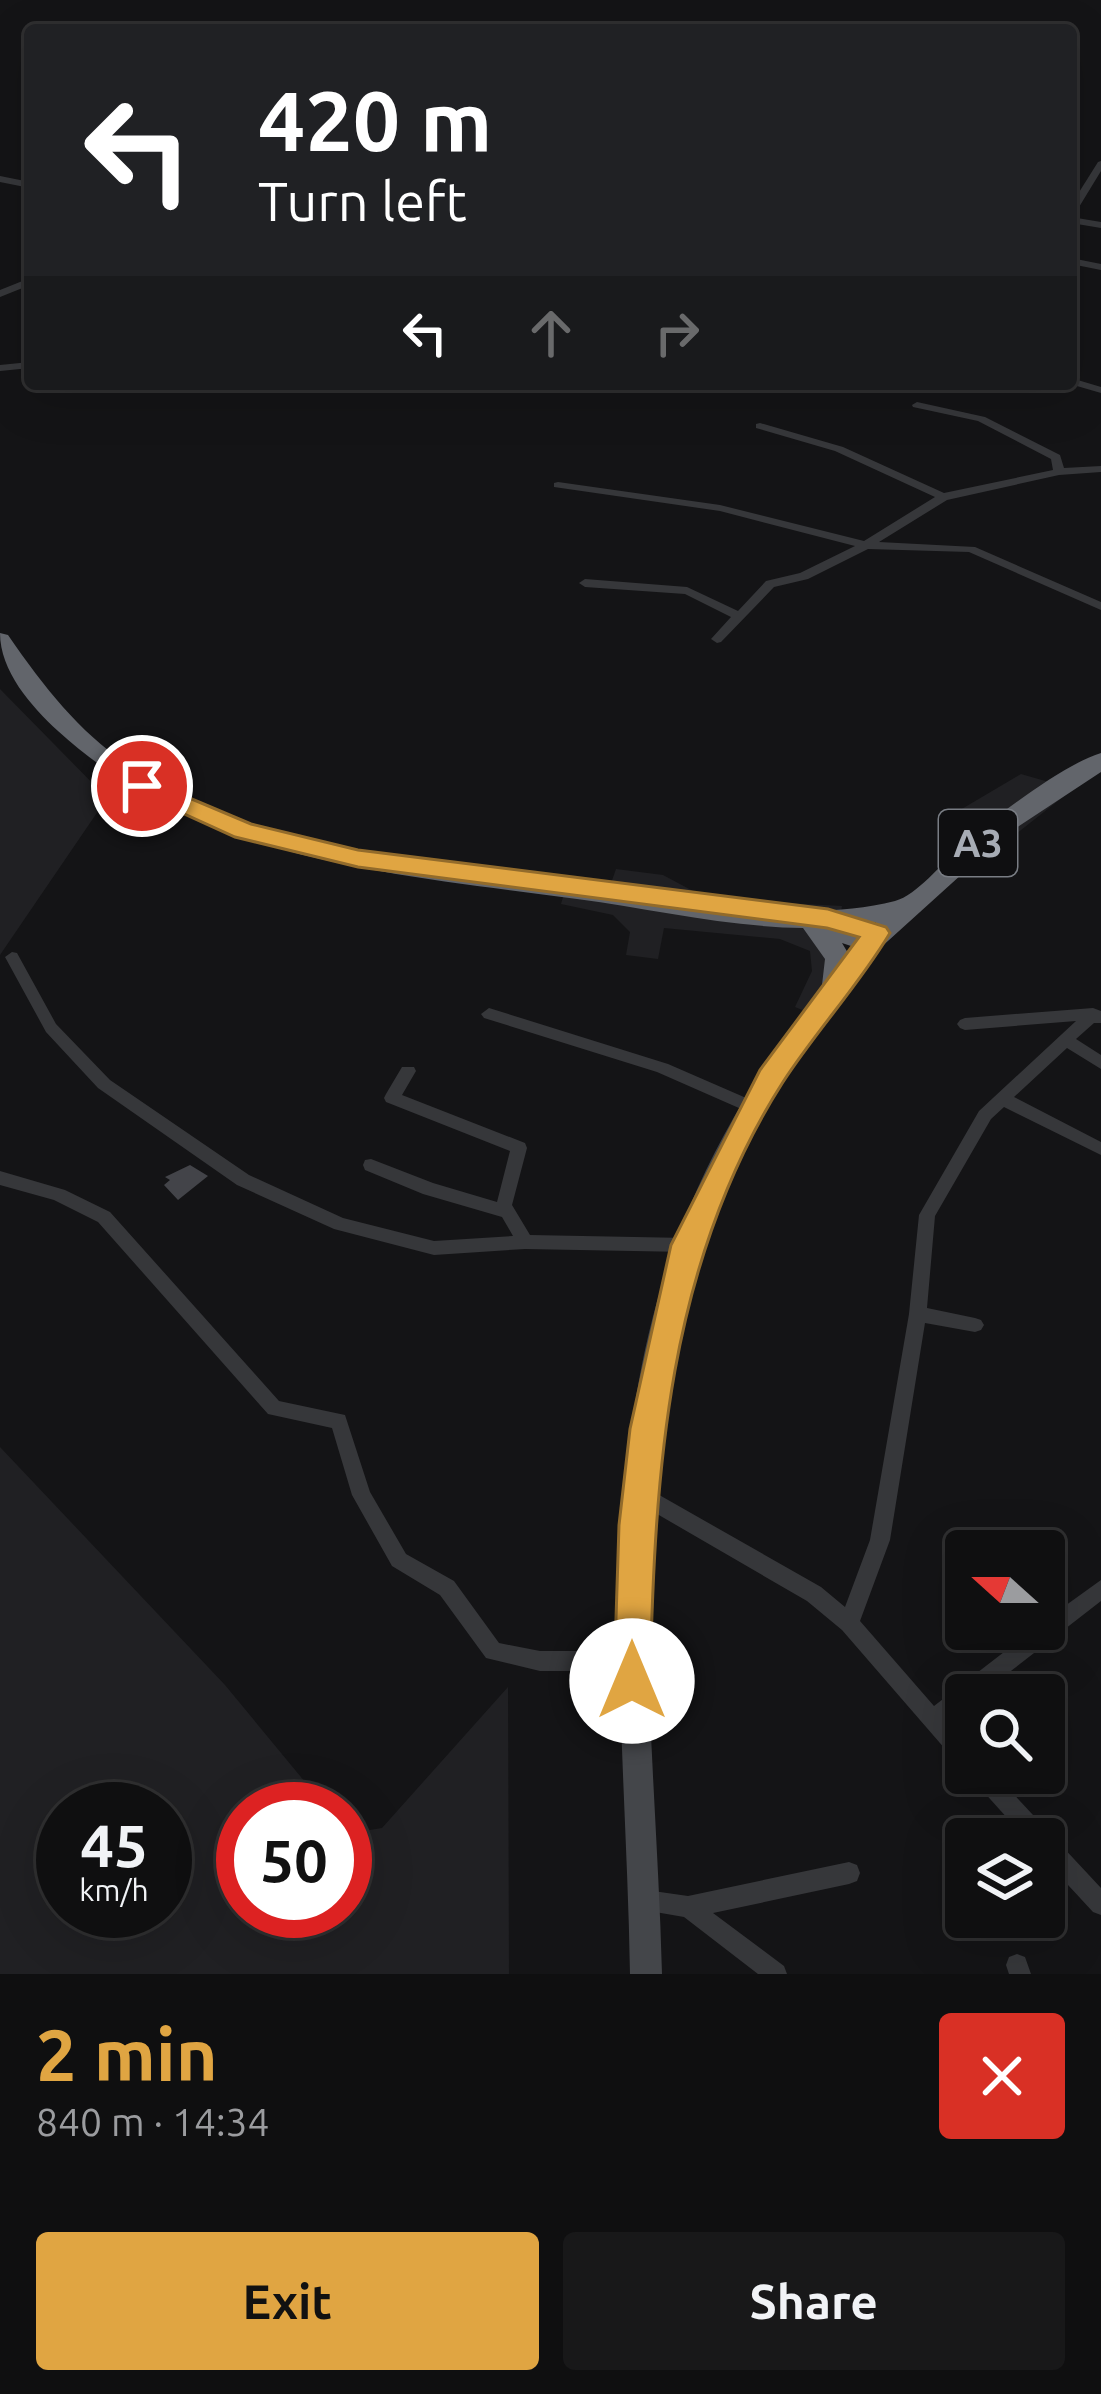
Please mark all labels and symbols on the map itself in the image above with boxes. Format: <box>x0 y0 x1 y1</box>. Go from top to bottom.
pin <box>91 735 193 837</box>
road number: A3 <box>939 810 1017 876</box>
north arrow <box>945 1530 1065 1650</box>
position arrow <box>569 1618 695 1744</box>
speed limit sign: 50 <box>216 1782 372 1938</box>

